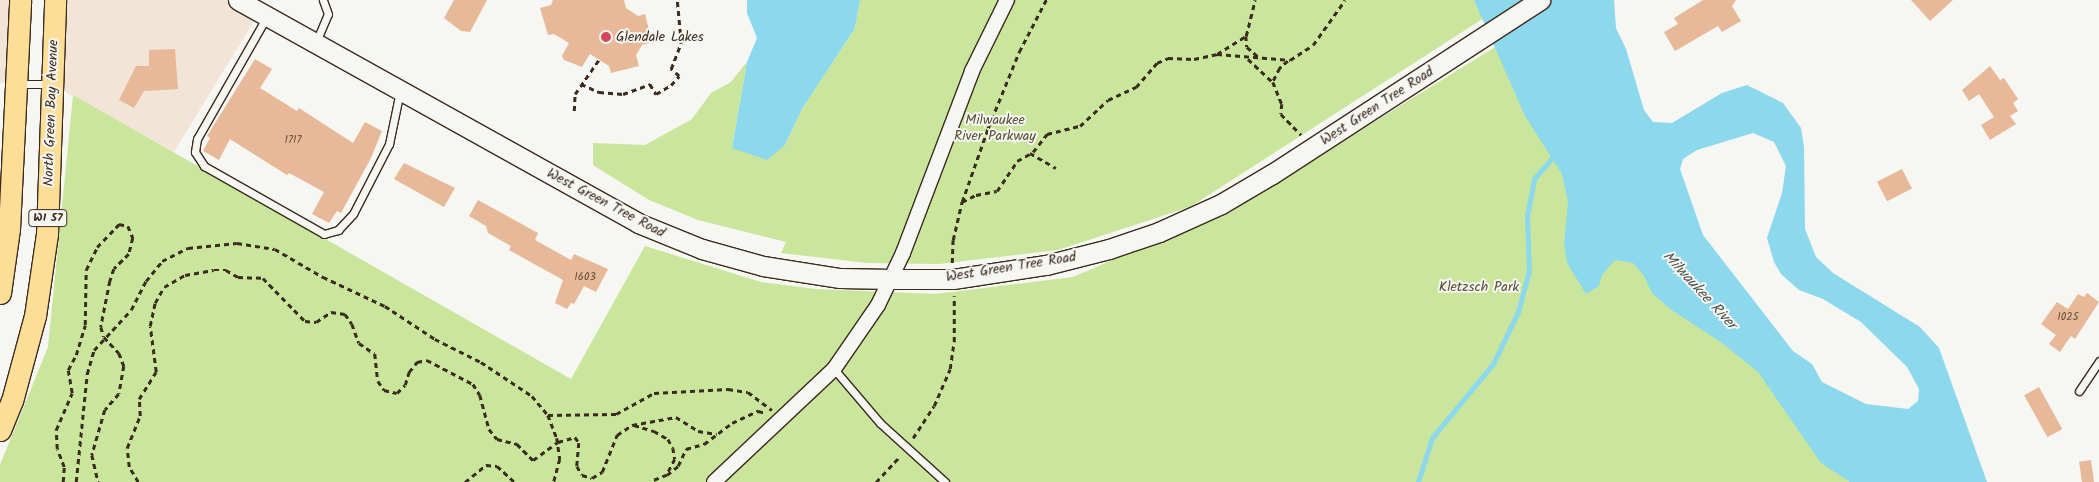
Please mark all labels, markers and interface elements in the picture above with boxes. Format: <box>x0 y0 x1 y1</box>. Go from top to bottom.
place label: Glendale Lakes <box>616 29 704 45</box>
marker: Glendale Lakes <box>600 31 612 43</box>
street label: North Green Bay Avenue <box>40 39 62 187</box>
street label: West Green Tree Road <box>1317 63 1437 149</box>
park label: Milwaukee River Parkway <box>954 112 1036 144</box>
house number: 1717 <box>284 133 302 147</box>
street label: West Green Tree Road <box>544 165 668 241</box>
road number: WI 57 <box>28 208 68 228</box>
street label: West Green Tree Road <box>945 248 1077 286</box>
water label: Milwaukee River <box>1658 248 1740 334</box>
house number: 1603 <box>574 270 596 284</box>
park label: Kletzsch Park <box>1439 279 1519 295</box>
house number: 1025 <box>2057 310 2079 324</box>

